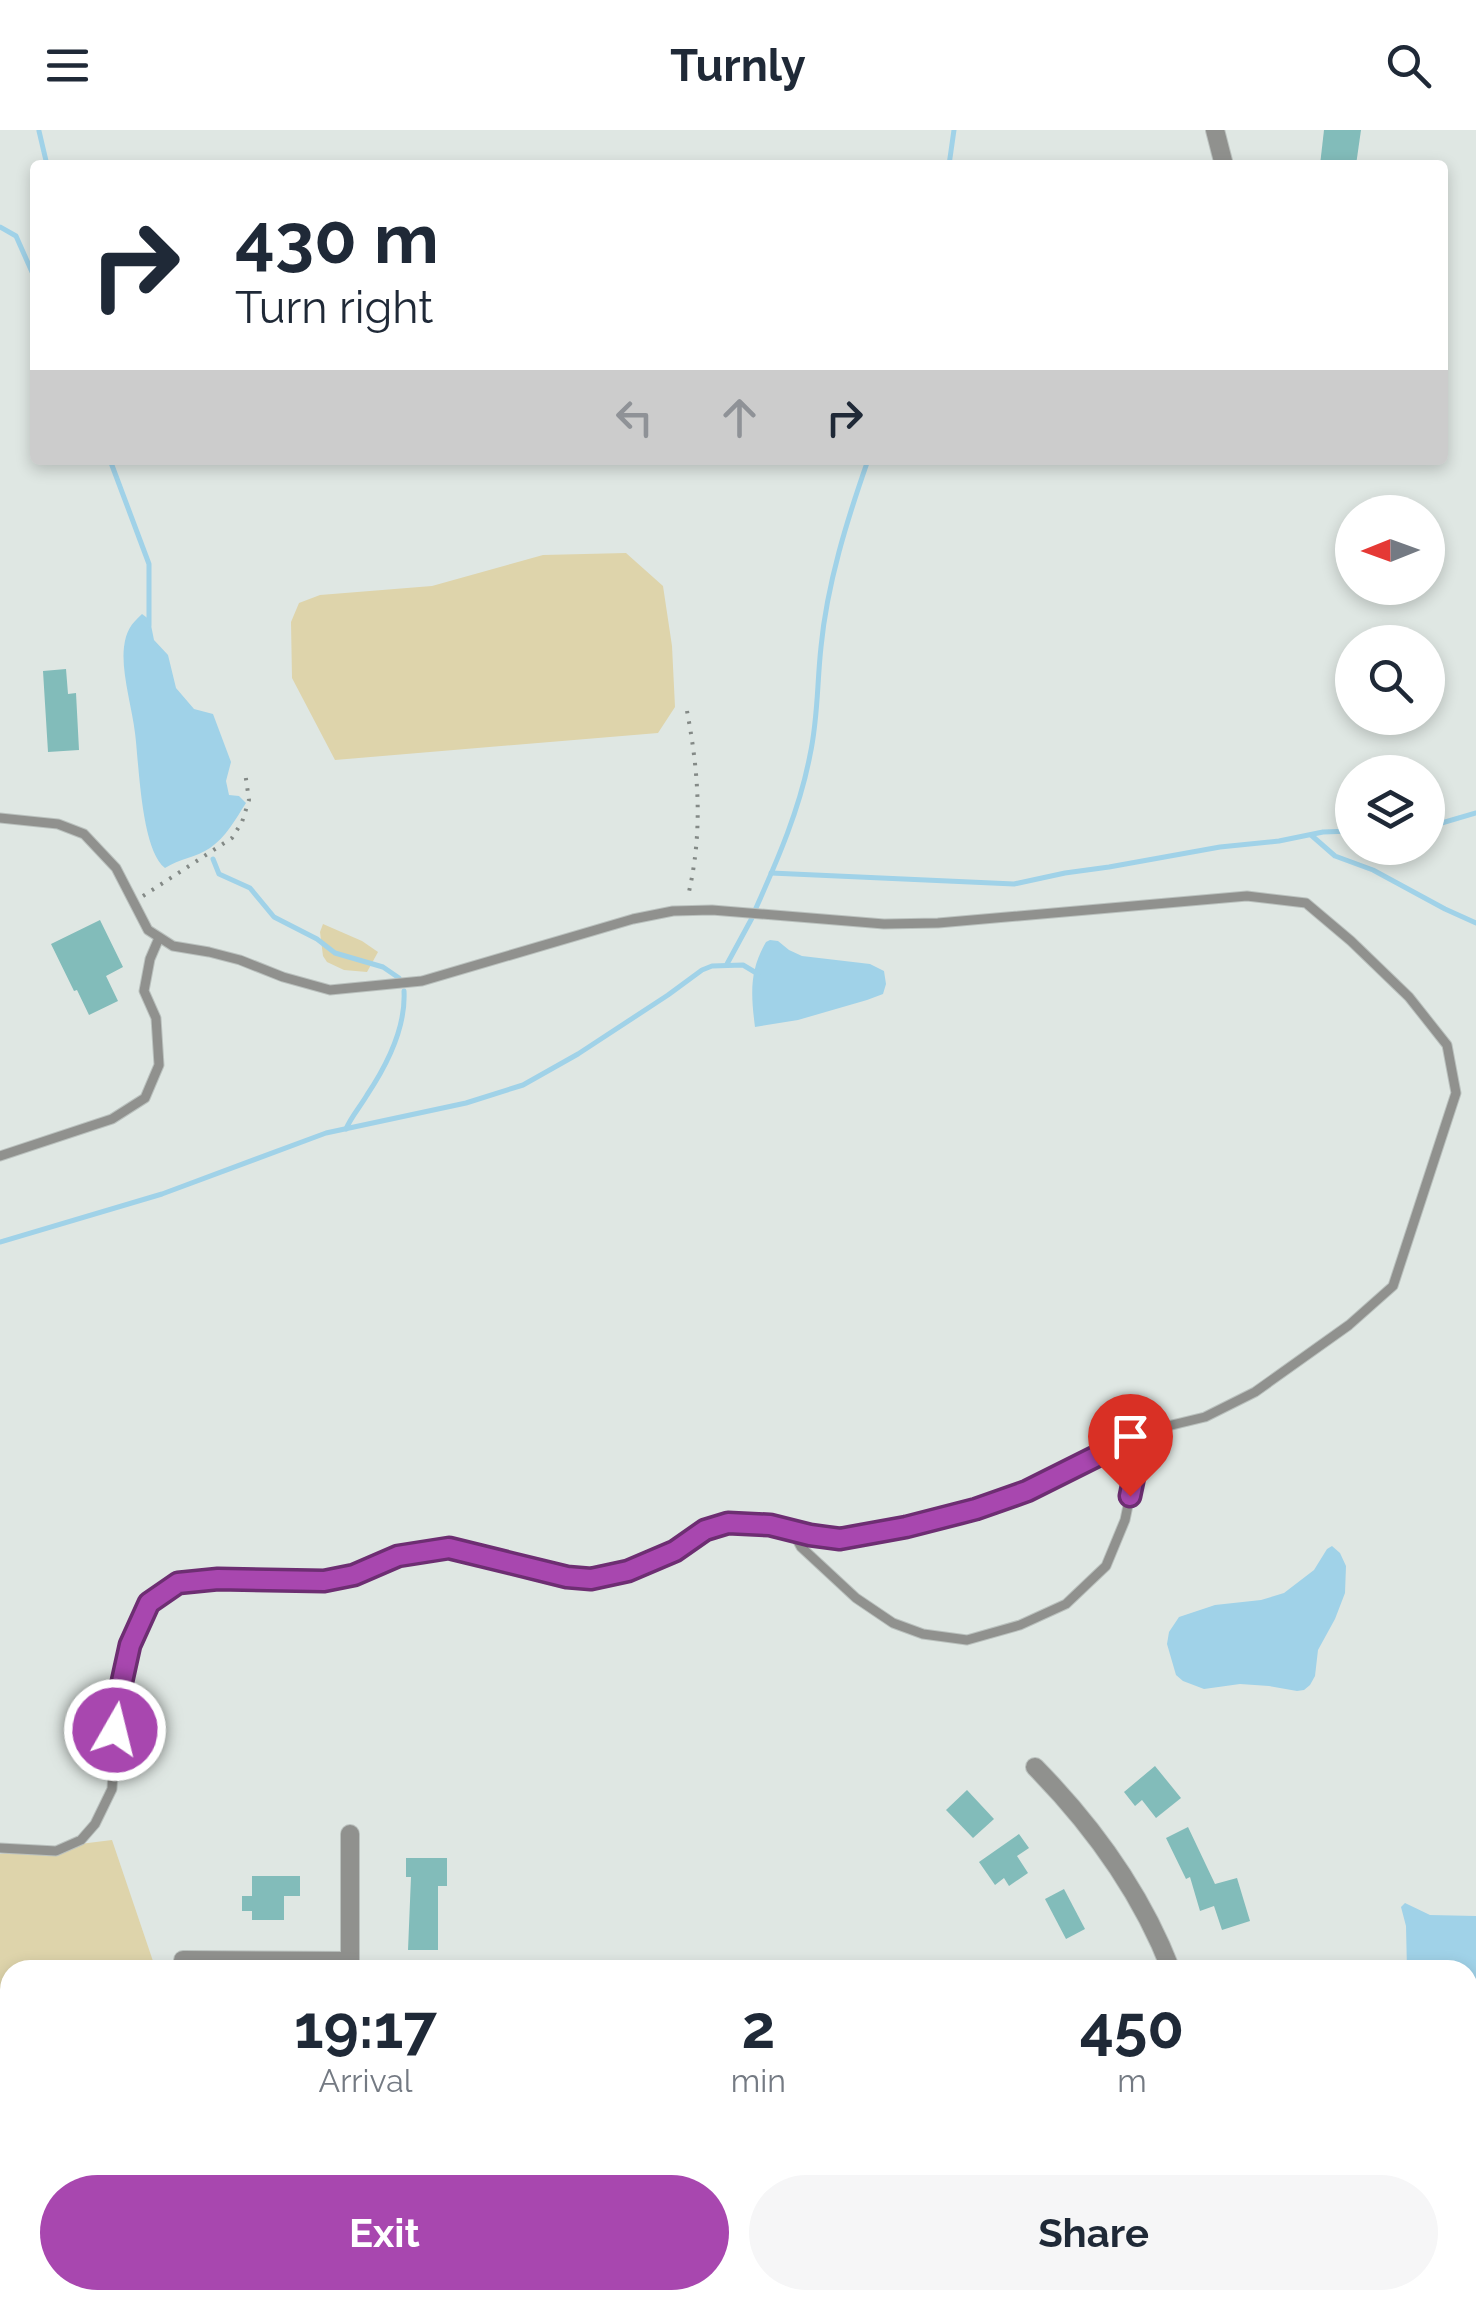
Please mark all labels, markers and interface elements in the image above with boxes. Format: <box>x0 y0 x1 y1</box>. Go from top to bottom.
icon: menu <box>40 38 95 93</box>
icon: search <box>1381 38 1436 93</box>
text: Turnly <box>670 39 806 92</box>
text: 430 m <box>235 197 439 279</box>
icon: right <box>70 200 200 330</box>
text: Turn right <box>235 281 433 334</box>
icon: left <box>607 390 662 445</box>
icon: ahead <box>712 390 767 445</box>
icon: right <box>817 390 872 445</box>
north arrow <box>1335 495 1445 605</box>
map controls <box>1335 495 1445 865</box>
button: search <box>1335 625 1445 735</box>
button: layers <box>1335 755 1445 865</box>
pin <box>1088 1394 1173 1497</box>
icon: arrive <box>1103 1409 1158 1464</box>
position arrow <box>63 1678 167 1782</box>
text: 19:17 <box>294 1992 437 2062</box>
text: 2 <box>741 1992 775 2062</box>
text: 450 <box>1080 1992 1184 2062</box>
text: Arrival <box>319 2062 412 2099</box>
text: min <box>731 2062 786 2099</box>
text: m <box>1117 2062 1147 2099</box>
button: Exit <box>40 2175 729 2290</box>
button: Share <box>749 2175 1438 2290</box>

